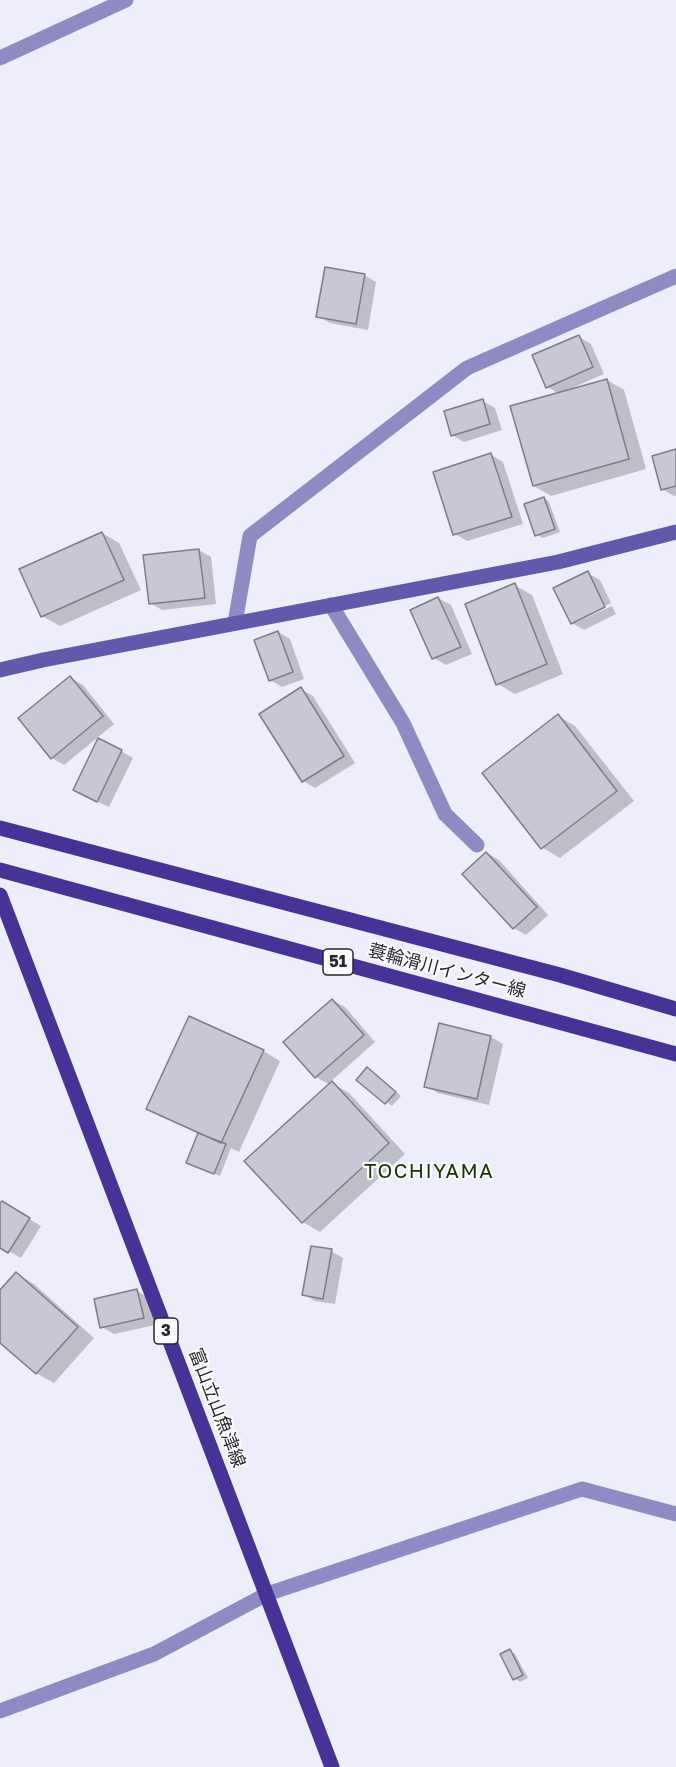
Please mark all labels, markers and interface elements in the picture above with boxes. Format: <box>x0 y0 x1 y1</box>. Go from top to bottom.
street label: 蓑輪滑川インター線 <box>366 940 528 1002</box>
road number: 51 <box>323 949 353 975</box>
district label: TOCHIYAMA <box>364 1160 494 1184</box>
road number: 3 <box>154 1318 178 1344</box>
street label: 富山立山魚津線 <box>184 1345 250 1471</box>

